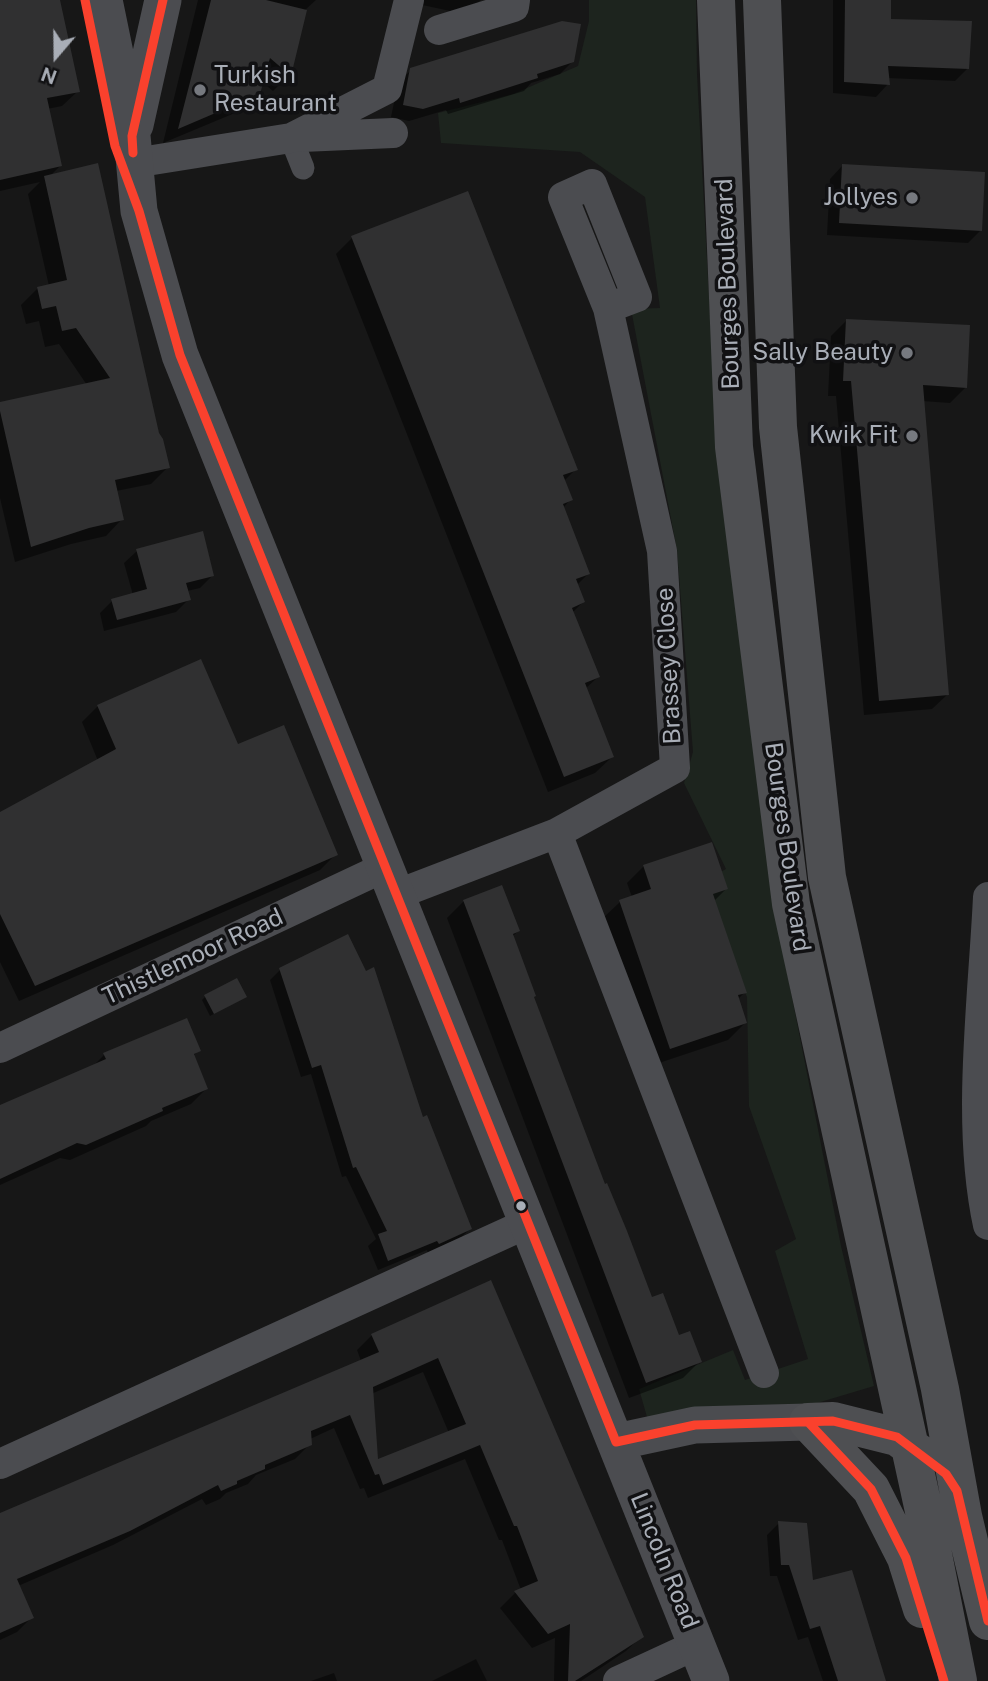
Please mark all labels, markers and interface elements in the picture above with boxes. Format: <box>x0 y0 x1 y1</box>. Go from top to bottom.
north arrow <box>21 21 91 91</box>
place label: Turkish Restaurant <box>214 62 337 118</box>
text: N <box>38 63 60 89</box>
marker: Turkish Restaurant <box>192 82 208 98</box>
street label: Bourges Boulevard <box>710 178 746 390</box>
place label: Jollyes <box>823 184 898 212</box>
marker: Jollyes <box>904 190 920 206</box>
place label: Sally Beauty <box>752 339 893 367</box>
marker: Sally Beauty <box>899 345 915 361</box>
place label: Kwik Fit <box>809 422 898 450</box>
marker: Kwik Fit <box>904 428 920 444</box>
street label: Brassey Close <box>651 587 687 745</box>
street label: Bourges Boulevard <box>758 740 816 954</box>
street label: Thistlemoor Road <box>98 903 288 1011</box>
unlabelled marker <box>514 1199 528 1213</box>
street label: Lincoln Road <box>624 1489 704 1633</box>

